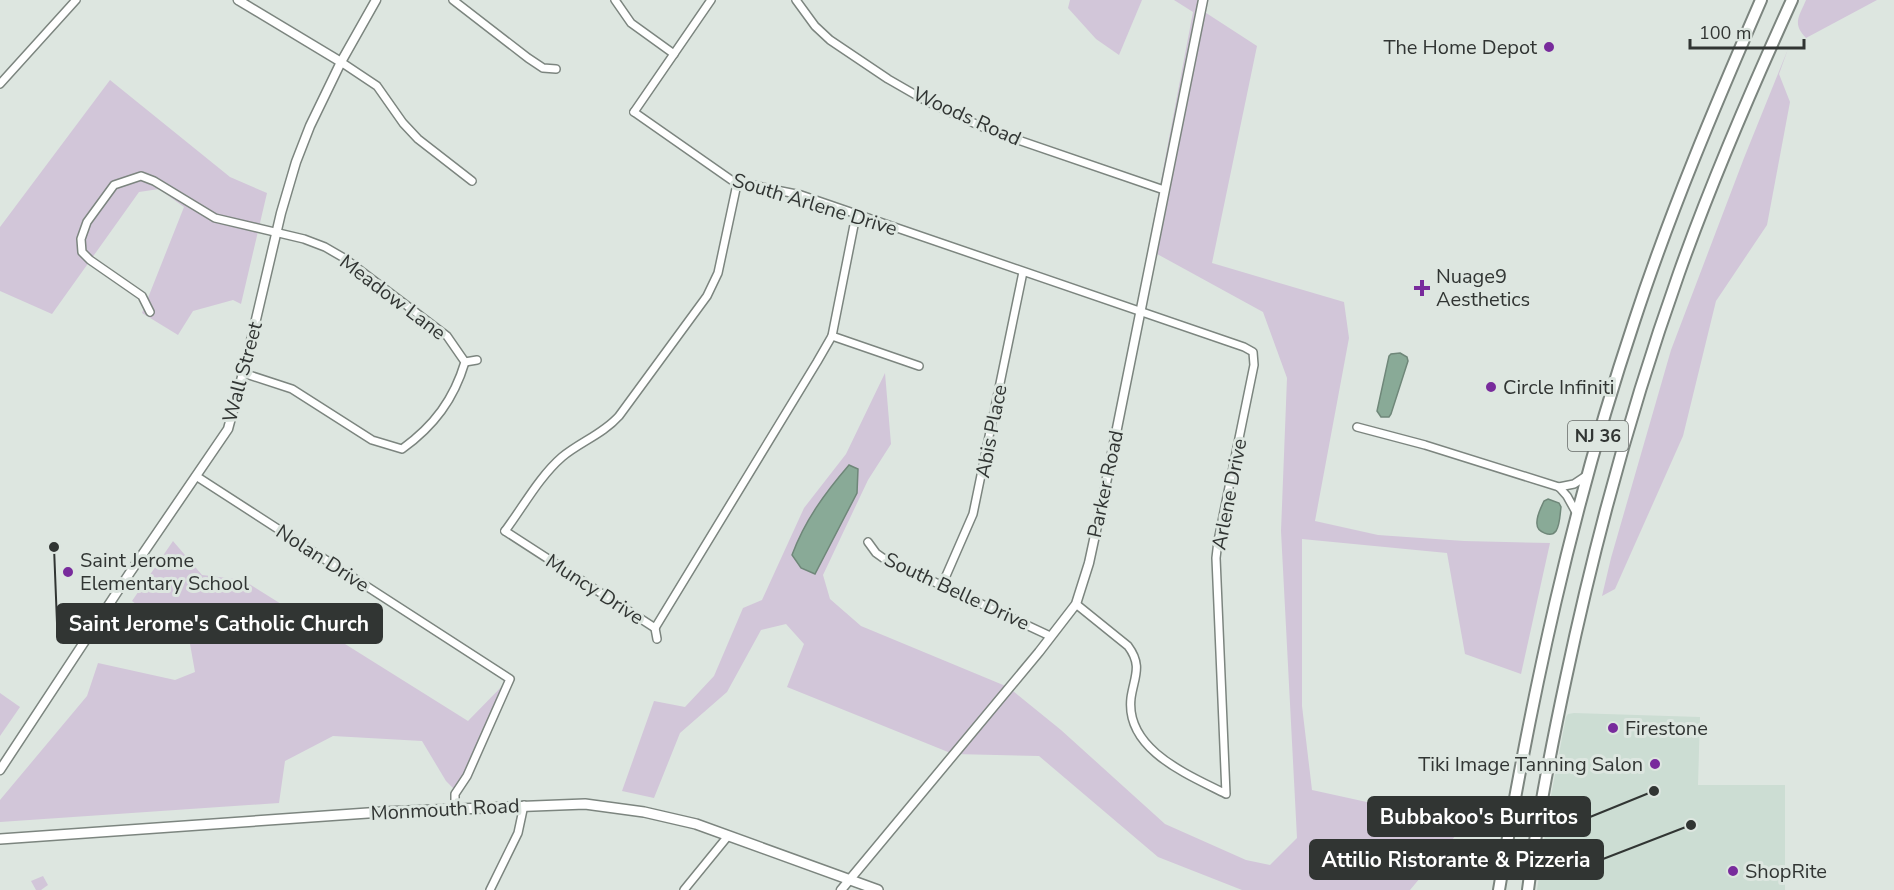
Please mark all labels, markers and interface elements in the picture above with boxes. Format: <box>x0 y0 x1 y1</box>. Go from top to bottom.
scale bar <box>1690 12 1804 50</box>
text: 100 m <box>1699 21 1751 45</box>
place label: The Home Depot <box>1383 34 1538 61</box>
marker: The Home Depot <box>1542 40 1556 54</box>
street label: Woods Road <box>908 81 1025 152</box>
street label: South Arlene Drive <box>729 167 901 242</box>
street label: Meadow Lane <box>334 249 451 346</box>
place label: Nuage9 Aesthetics <box>1436 263 1530 313</box>
marker: Nuage9 Aesthetics <box>1413 279 1431 297</box>
street label: Wall Street <box>216 318 269 425</box>
place label: Circle Infiniti <box>1503 374 1614 401</box>
marker: Circle Infiniti <box>1484 380 1498 394</box>
street label: Abis Place <box>969 382 1014 480</box>
road number: NJ 36 <box>1568 421 1628 451</box>
street label: Parker Road <box>1081 428 1130 540</box>
street label: Arlene Drive <box>1205 436 1254 552</box>
street label: Nolan Drive <box>271 518 375 599</box>
street label: South Belle Drive <box>880 546 1034 637</box>
place label: Saint Jerome Elementary School <box>80 547 249 597</box>
street label: Muncy Drive <box>540 548 649 631</box>
marker: Saint Jerome Elementary School <box>61 565 75 579</box>
callout: Saint Jerome's Catholic Church <box>57 604 382 643</box>
text: Saint Jerome's Catholic Church <box>69 610 369 638</box>
place label: Firestone <box>1625 715 1708 742</box>
marker: Firestone <box>1606 721 1620 735</box>
place label: Tiki Image Tanning Salon <box>1418 751 1643 778</box>
marker: Tiki Image Tanning Salon <box>1648 757 1662 771</box>
street label: Monmouth Road <box>370 792 520 827</box>
callout: Bubbakoo's Burritos <box>1368 797 1590 836</box>
text: Bubbakoo's Burritos <box>1380 803 1578 831</box>
callout: Attilio Ristorante & Pizzeria <box>1310 840 1603 879</box>
text: Attilio Ristorante & Pizzeria <box>1321 846 1591 874</box>
place label: ShopRite <box>1745 858 1827 885</box>
marker: ShopRite <box>1726 864 1740 878</box>

